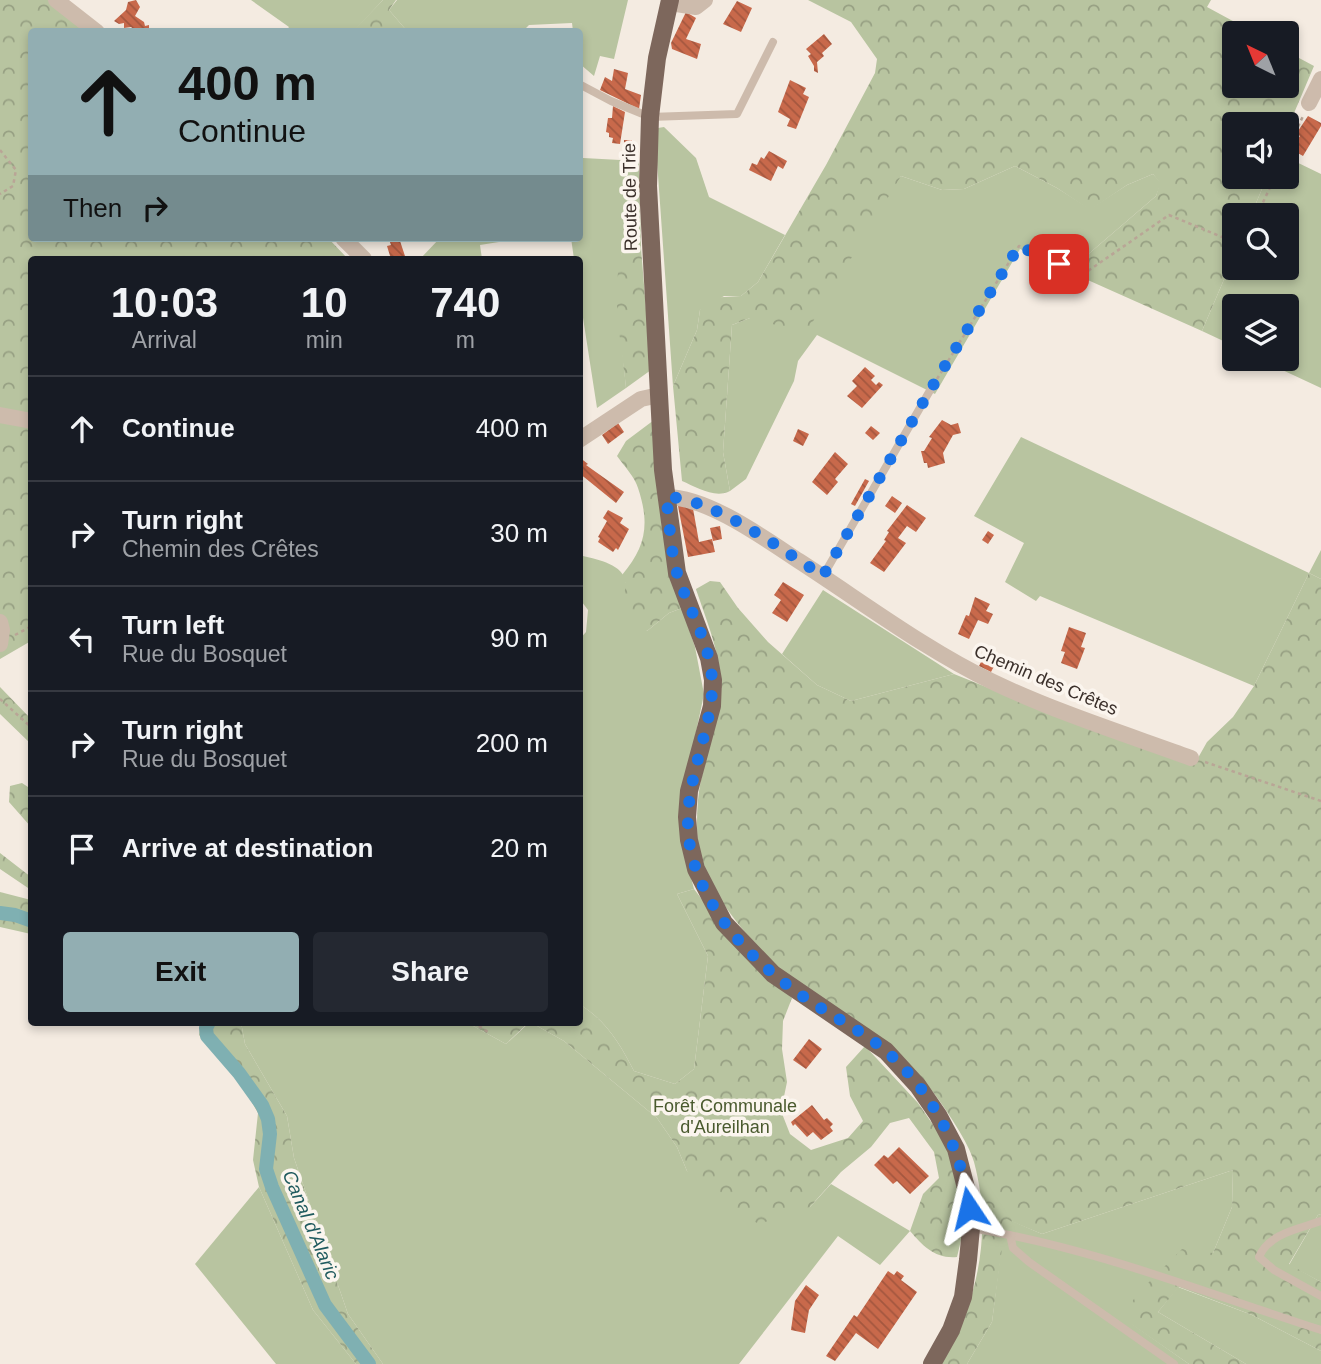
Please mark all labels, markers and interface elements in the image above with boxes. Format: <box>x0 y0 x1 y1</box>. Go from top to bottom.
north arrow <box>1222 21 1298 98</box>
map controls <box>1222 21 1299 371</box>
icon: ahead <box>63 56 154 147</box>
text: 400 m <box>178 56 317 110</box>
button: sound <box>1222 112 1299 189</box>
text: Continue <box>178 113 306 149</box>
street label: Route de Trie <box>619 143 641 251</box>
icon: right <box>136 189 174 227</box>
text: Then <box>63 193 122 223</box>
button: search <box>1222 203 1299 280</box>
pin <box>1029 234 1089 294</box>
icon: arrive <box>1040 245 1078 283</box>
text: 10:03 <box>111 279 218 326</box>
text: 10 <box>301 279 348 326</box>
text: 740 <box>430 279 500 326</box>
button: layers <box>1222 294 1299 371</box>
text: Arrival <box>132 327 197 353</box>
text: min <box>306 327 343 353</box>
text: m <box>456 327 475 353</box>
icon: ahead <box>63 410 101 448</box>
text: Continue <box>122 413 235 443</box>
text: 400 m <box>476 413 548 443</box>
text: Turn right <box>122 505 243 535</box>
icon: right <box>63 515 101 553</box>
text: 30 m <box>490 518 548 548</box>
text: Chemin des Crêtes <box>122 536 319 562</box>
text: Turn left <box>122 610 224 640</box>
icon: left <box>63 620 101 658</box>
text: 90 m <box>490 623 548 653</box>
text: Rue du Bosquet <box>122 641 287 667</box>
street label: Chemin des Crêtes <box>971 641 1121 719</box>
text: Turn right <box>122 715 243 745</box>
icon: right <box>63 725 101 763</box>
text: 200 m <box>476 728 548 758</box>
text: Rue du Bosquet <box>122 746 287 772</box>
icon: arrive <box>63 830 101 868</box>
text: Arrive at destination <box>122 833 373 863</box>
text: 20 m <box>490 833 548 863</box>
button: Exit <box>63 932 299 1012</box>
button: Share <box>313 932 548 1012</box>
park label: Forêt Communale d'Aureilhan <box>653 1096 797 1137</box>
water label: Canal d'Alaric <box>279 1167 344 1283</box>
position arrow <box>932 1171 1006 1245</box>

